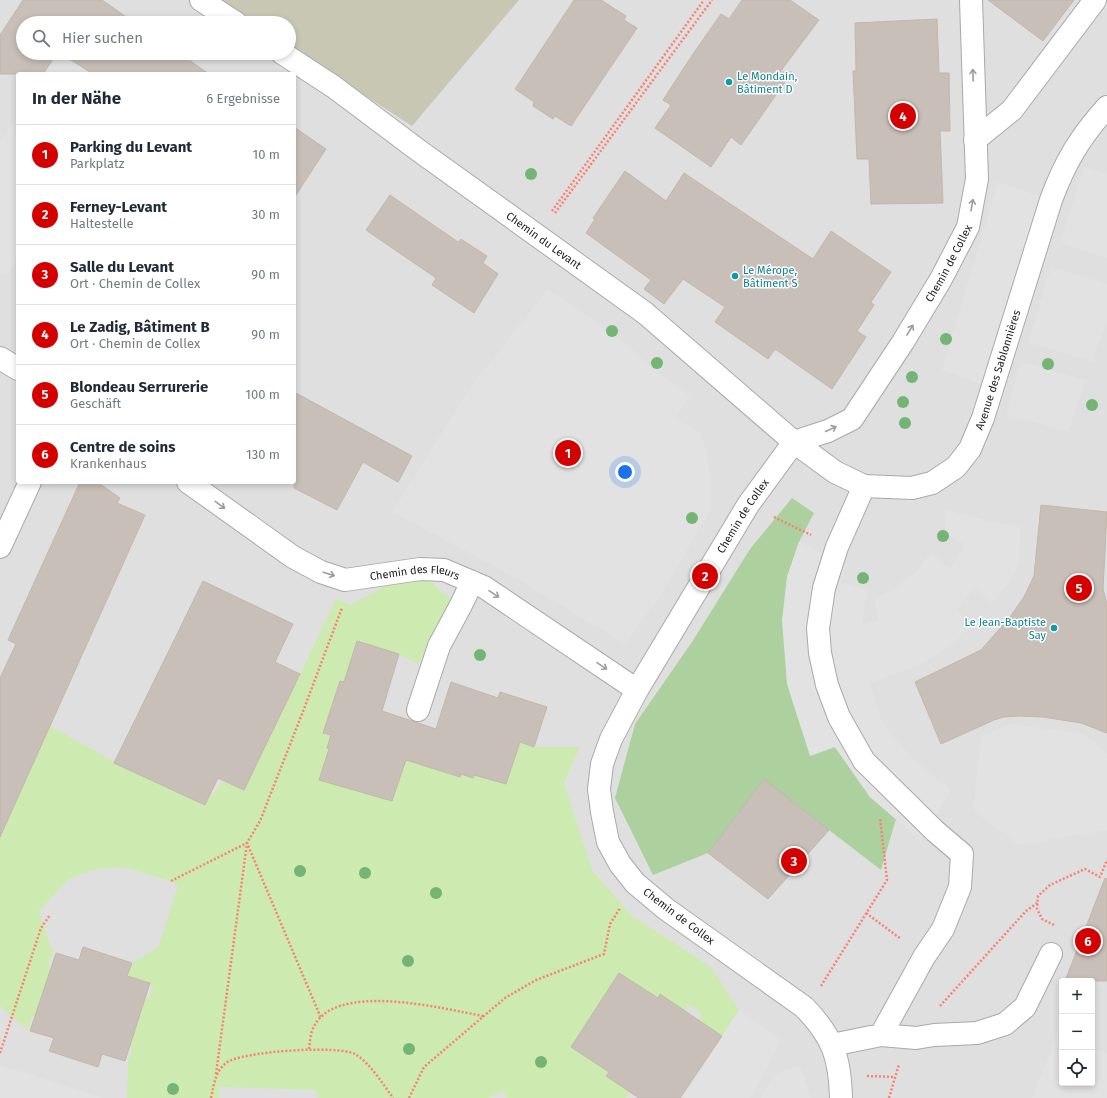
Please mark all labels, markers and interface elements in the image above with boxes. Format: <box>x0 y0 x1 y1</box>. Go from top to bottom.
search box <box>16 16 296 60</box>
icon: search <box>30 27 52 49</box>
text: Hier suchen <box>62 29 143 47</box>
one-way arrow <box>970 69 977 82</box>
place label: Le Mondain, Bâtiment D <box>737 70 798 96</box>
marker: Le Mondain, Bâtiment D <box>724 77 734 87</box>
text: In der Nähe <box>32 88 121 109</box>
text: 6 Ergebnisse <box>206 91 280 106</box>
pin: 4 <box>890 101 916 131</box>
text: Parking du Levant <box>70 138 192 156</box>
text: 1 <box>42 147 48 162</box>
text: 10 m <box>253 147 280 162</box>
text: Parkplatz <box>70 156 125 171</box>
text: Ferney-Levant <box>70 198 167 216</box>
one-way arrow <box>968 199 976 212</box>
text: 2 <box>42 207 48 222</box>
text: 30 m <box>252 207 280 222</box>
street label: Chemin du Levant <box>503 209 584 272</box>
text: Haltestelle <box>70 216 133 231</box>
street label: Chemin de Collex <box>923 222 975 305</box>
text: Salle du Levant <box>70 258 174 276</box>
place label: Le Mérope, Bâtiment S <box>743 264 798 290</box>
text: 3 <box>42 267 48 282</box>
text: 90 m <box>251 267 280 282</box>
marker: Le Mérope, Bâtiment S <box>730 271 740 281</box>
text: Ort · Chemin de Collex <box>70 276 200 291</box>
street label: Avenue des Sablonnières <box>973 308 1023 432</box>
text: Le Zadig, Bâtiment B <box>70 318 210 336</box>
one-way arrow <box>907 324 915 336</box>
text: 4 <box>41 327 49 342</box>
text: 90 m <box>251 327 280 342</box>
text: Ort · Chemin de Collex <box>70 336 200 351</box>
text: Blondeau Serrurerie <box>70 378 208 396</box>
text: 5 <box>42 387 48 402</box>
text: 100 m <box>245 387 280 402</box>
text: Geschäft <box>70 396 121 411</box>
one-way arrow <box>825 425 837 432</box>
text: Centre de soins <box>70 438 175 456</box>
pin: 1 <box>555 438 581 468</box>
text: 6 <box>41 447 49 462</box>
text: 130 m <box>246 447 280 462</box>
text: Krankenhaus <box>70 456 146 471</box>
your location <box>615 462 635 482</box>
street label: Chemin de Collex <box>715 476 772 556</box>
one-way arrow <box>214 501 225 509</box>
pin: 2 <box>692 561 718 591</box>
street label: Chemin des Fleurs <box>369 563 462 583</box>
one-way arrow <box>323 571 335 579</box>
pin: 5 <box>1066 573 1092 603</box>
one-way arrow <box>488 590 500 598</box>
place label: Le Jean-Baptiste Say <box>965 616 1047 642</box>
marker: Le Jean-Baptiste Say <box>1049 623 1059 633</box>
one-way arrow <box>596 662 607 670</box>
pin: 3 <box>781 846 807 876</box>
street label: Chemin de Collex <box>641 885 717 948</box>
pin: 6 <box>1075 926 1101 956</box>
map controls <box>1059 978 1095 1086</box>
button: + <box>1059 978 1095 1014</box>
button: − <box>1059 1014 1095 1050</box>
button: locate <box>1059 1050 1095 1086</box>

